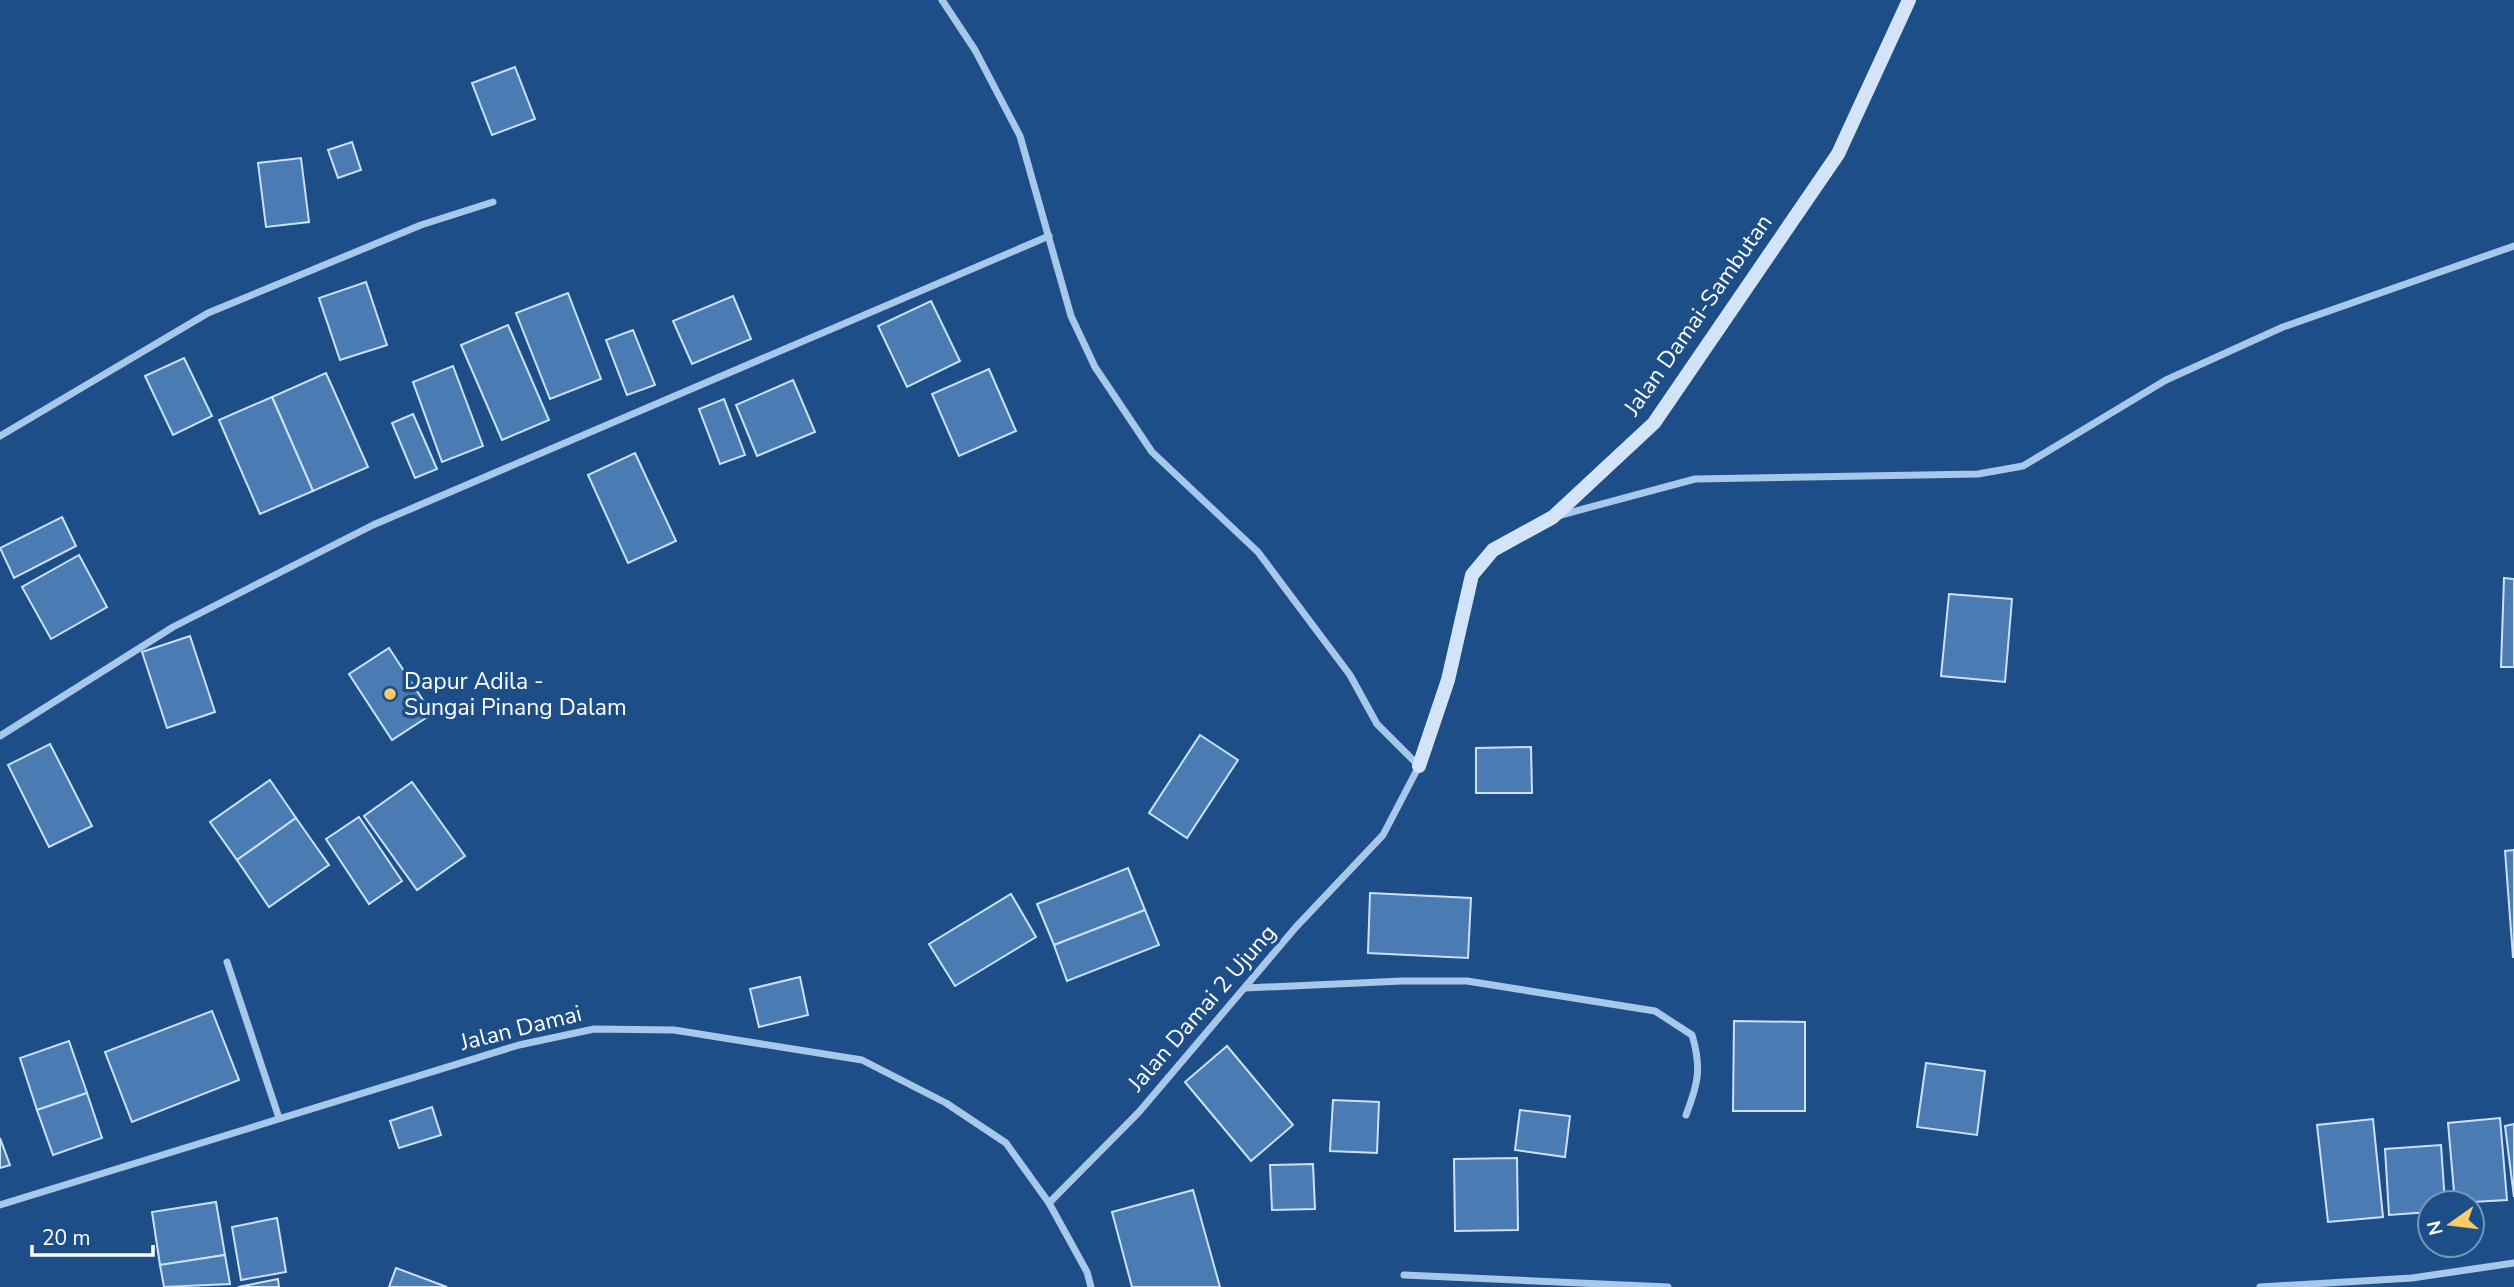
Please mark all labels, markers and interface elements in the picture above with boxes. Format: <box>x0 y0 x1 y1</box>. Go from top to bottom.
street label: Jalan Damai-Sambutan <box>1616 208 1779 423</box>
place label: Dapur Adila - Sungai Pinang Dalam <box>404 666 627 723</box>
marker: Dapur Adila - Sungai Pinang Dalam <box>382 686 398 702</box>
street label: Jalan Damai 2 Ujung <box>1120 918 1283 1099</box>
street label: Jalan Damai <box>456 998 585 1058</box>
north arrow <box>2416 1189 2486 1259</box>
scale bar <box>32 1214 152 1258</box>
text: N <box>2421 1218 2450 1238</box>
text: 20 m <box>42 1224 91 1252</box>

